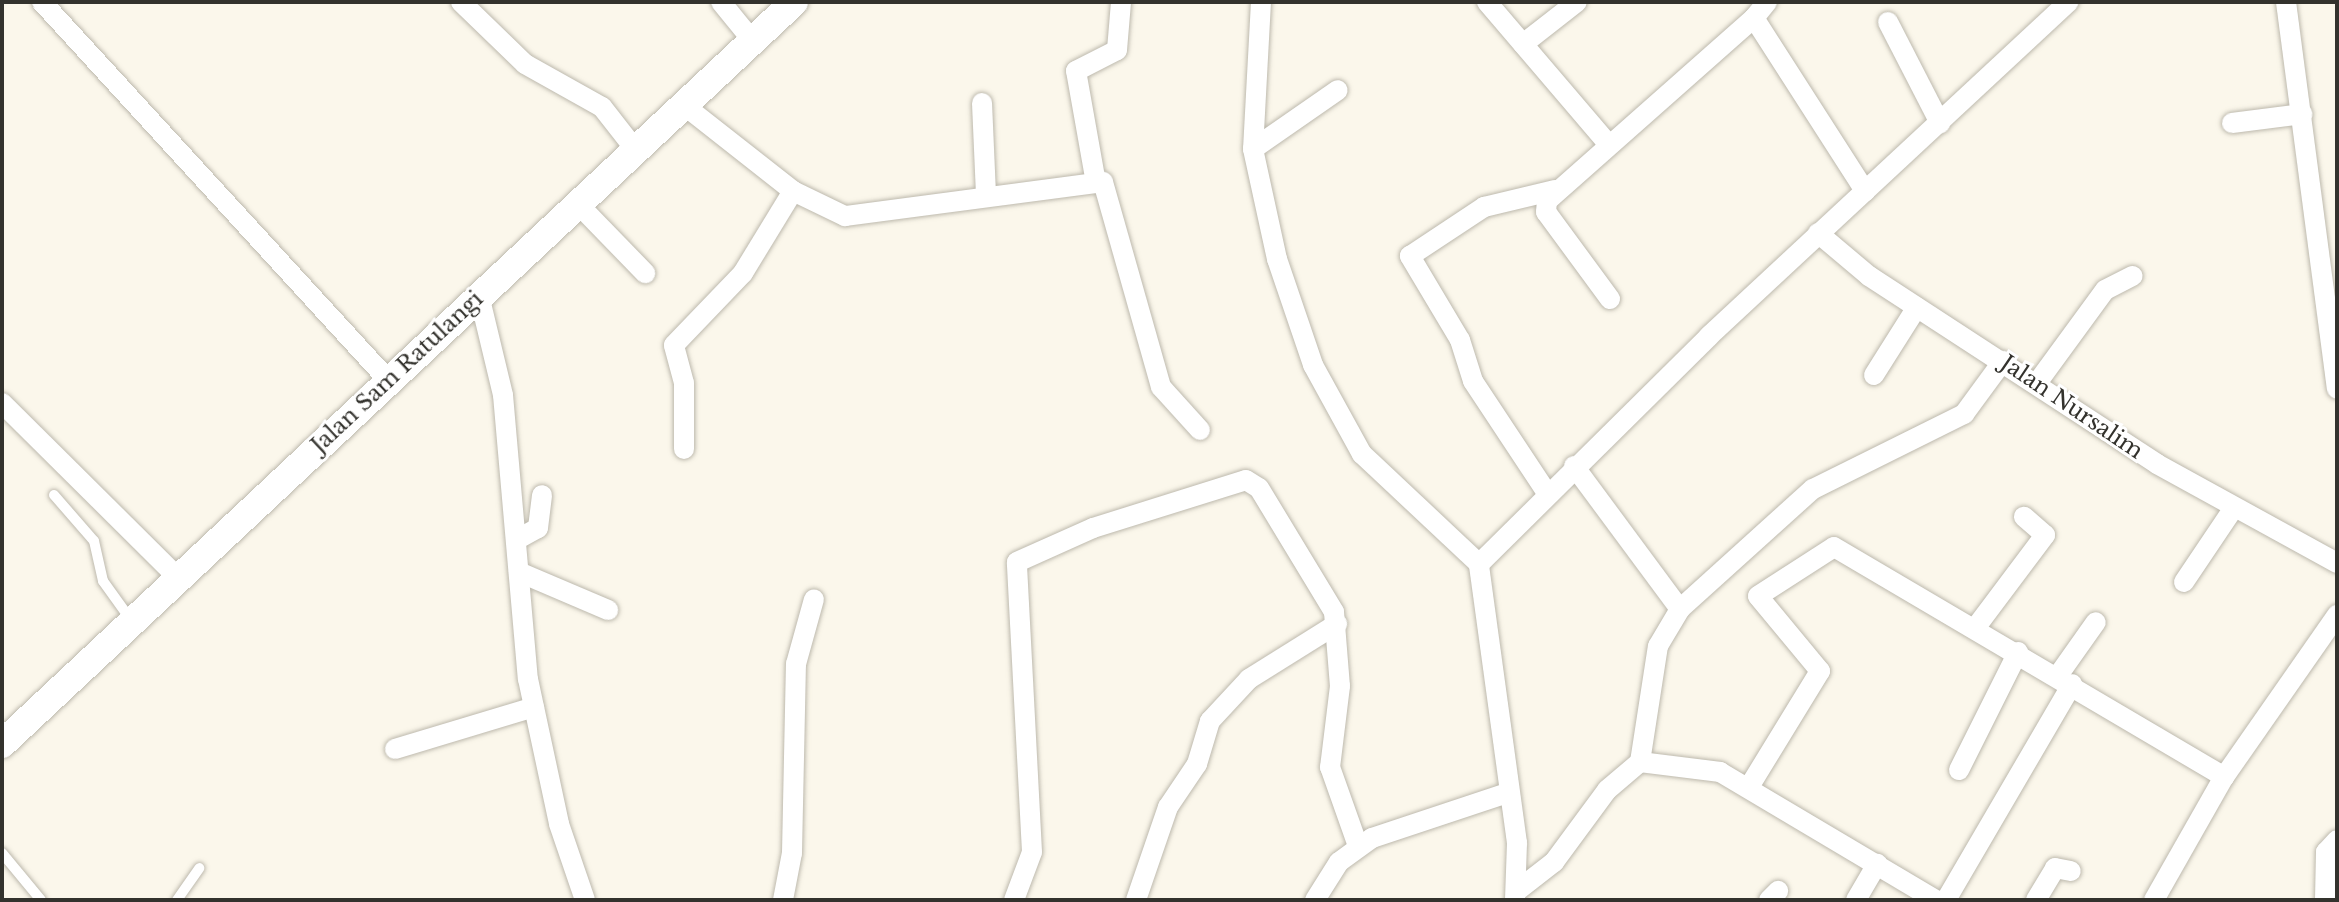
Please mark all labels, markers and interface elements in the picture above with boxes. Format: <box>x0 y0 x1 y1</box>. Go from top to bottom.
street label: Jalan Sam Ratulangi <box>306 286 488 458</box>
street label: Jalan Nursalim <box>1996 350 2148 464</box>

